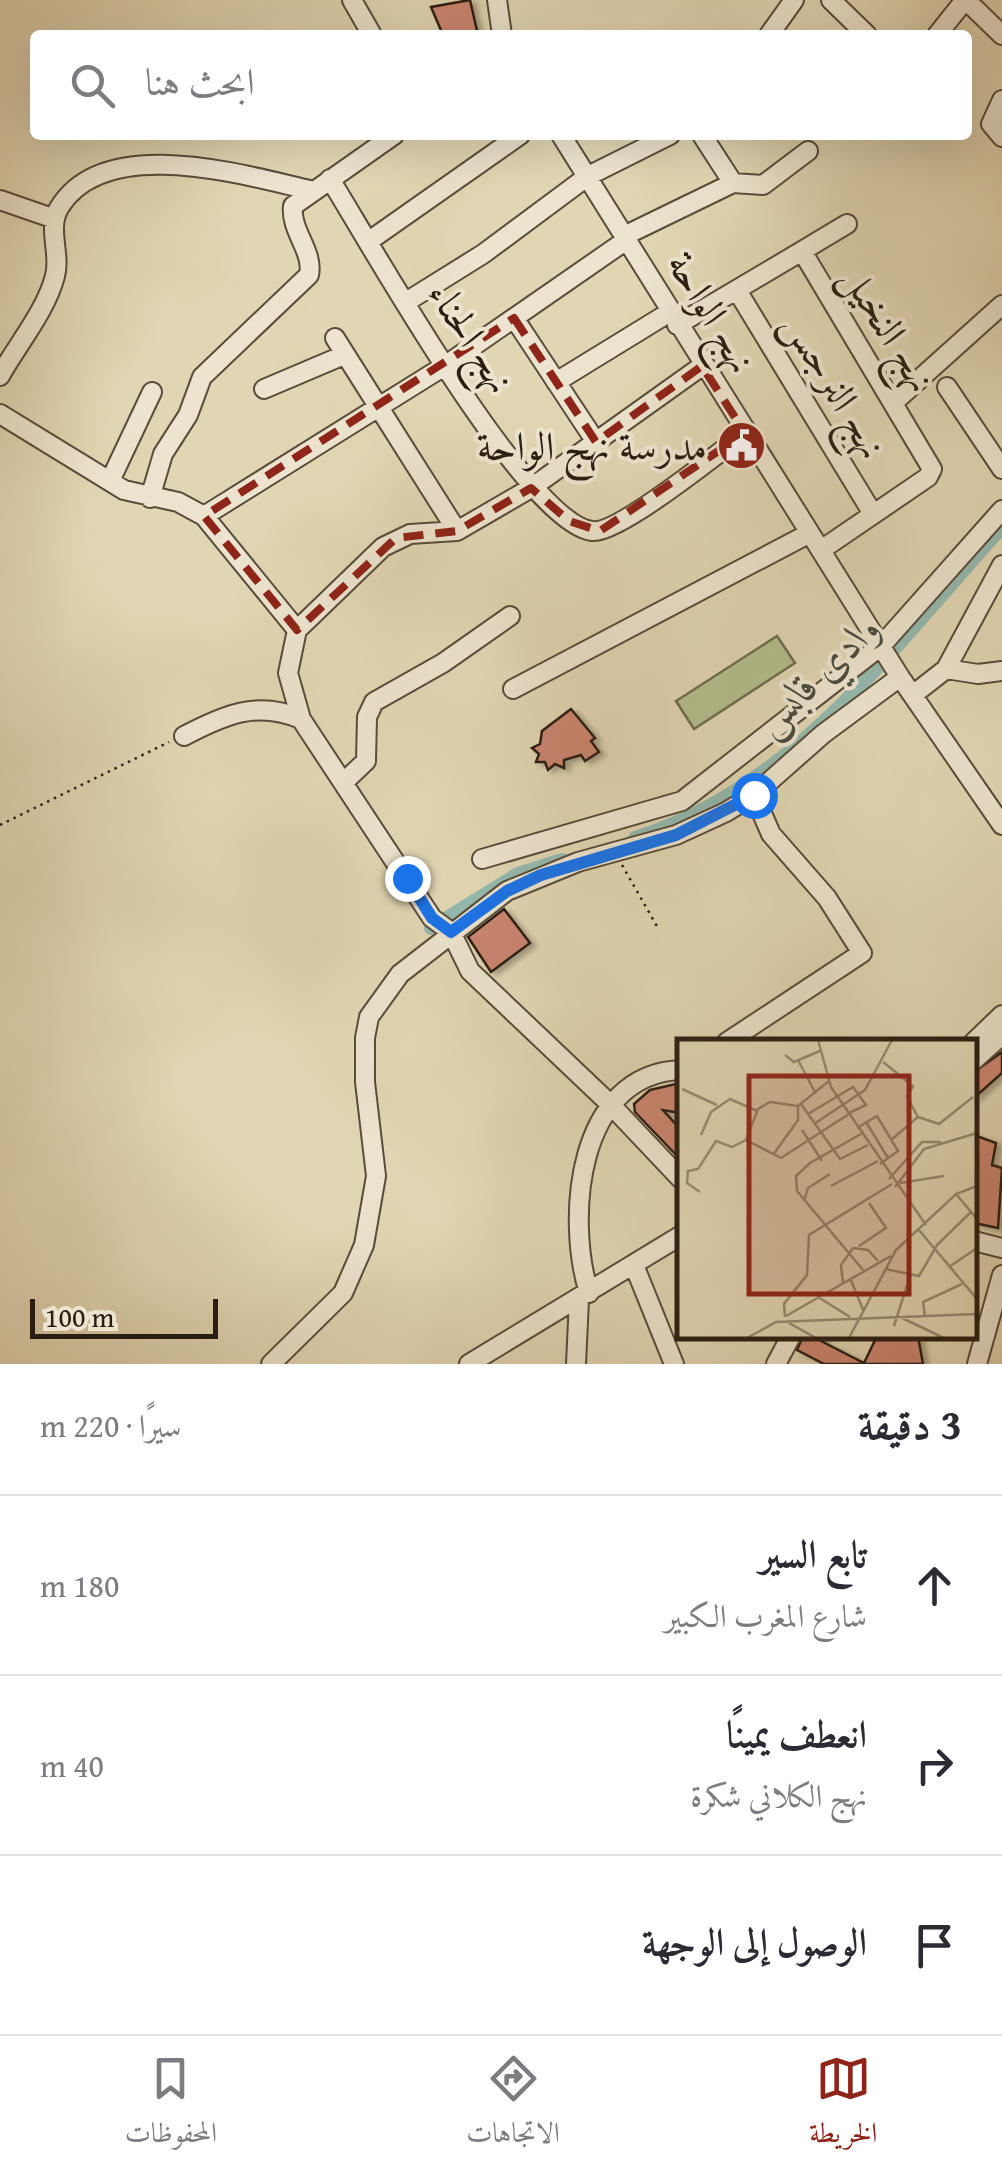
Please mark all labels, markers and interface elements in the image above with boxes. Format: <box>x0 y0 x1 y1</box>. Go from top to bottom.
search box <box>30 30 972 140</box>
text: ابحث هنا <box>145 53 255 109</box>
icon: search <box>65 58 120 113</box>
street label: نهج الواحة <box>647 239 772 388</box>
street label: نهج النخيل <box>821 252 952 407</box>
street label: نهج الحناء <box>408 269 531 408</box>
street label: نهج النرجس <box>762 300 903 473</box>
place label: مدرسة نهج الواحة <box>477 416 707 482</box>
public building icon: مدرسة نهج الواحة <box>716 420 768 472</box>
water label: وادي قابس <box>738 597 895 752</box>
route start <box>732 773 778 819</box>
route end <box>385 856 431 902</box>
inset map <box>677 1039 977 1339</box>
scale bar <box>30 1294 218 1338</box>
text: 100 m <box>45 1296 114 1337</box>
text: 3 دقيقة <box>858 1393 962 1454</box>
text: سيرًا · 220 m <box>40 1402 182 1449</box>
text: تابع السير <box>759 1525 867 1581</box>
icon: ahead <box>907 1558 962 1613</box>
text: 180 m <box>40 1562 119 1609</box>
text: شارع المغرب الكبير <box>664 1592 867 1639</box>
text: انعطف يمينًا <box>726 1705 867 1761</box>
icon: right <box>907 1738 962 1793</box>
text: 40 m <box>40 1742 104 1789</box>
text: نهج الكلاني شكرة <box>690 1772 867 1819</box>
text: الوصول إلى الوجهة <box>642 1913 867 1969</box>
icon: arrive <box>907 1918 962 1973</box>
tab: المحفوظات <box>125 2051 217 2160</box>
tab: الاتجاهات <box>466 2051 560 2160</box>
tab: الخريطة <box>809 2051 877 2160</box>

